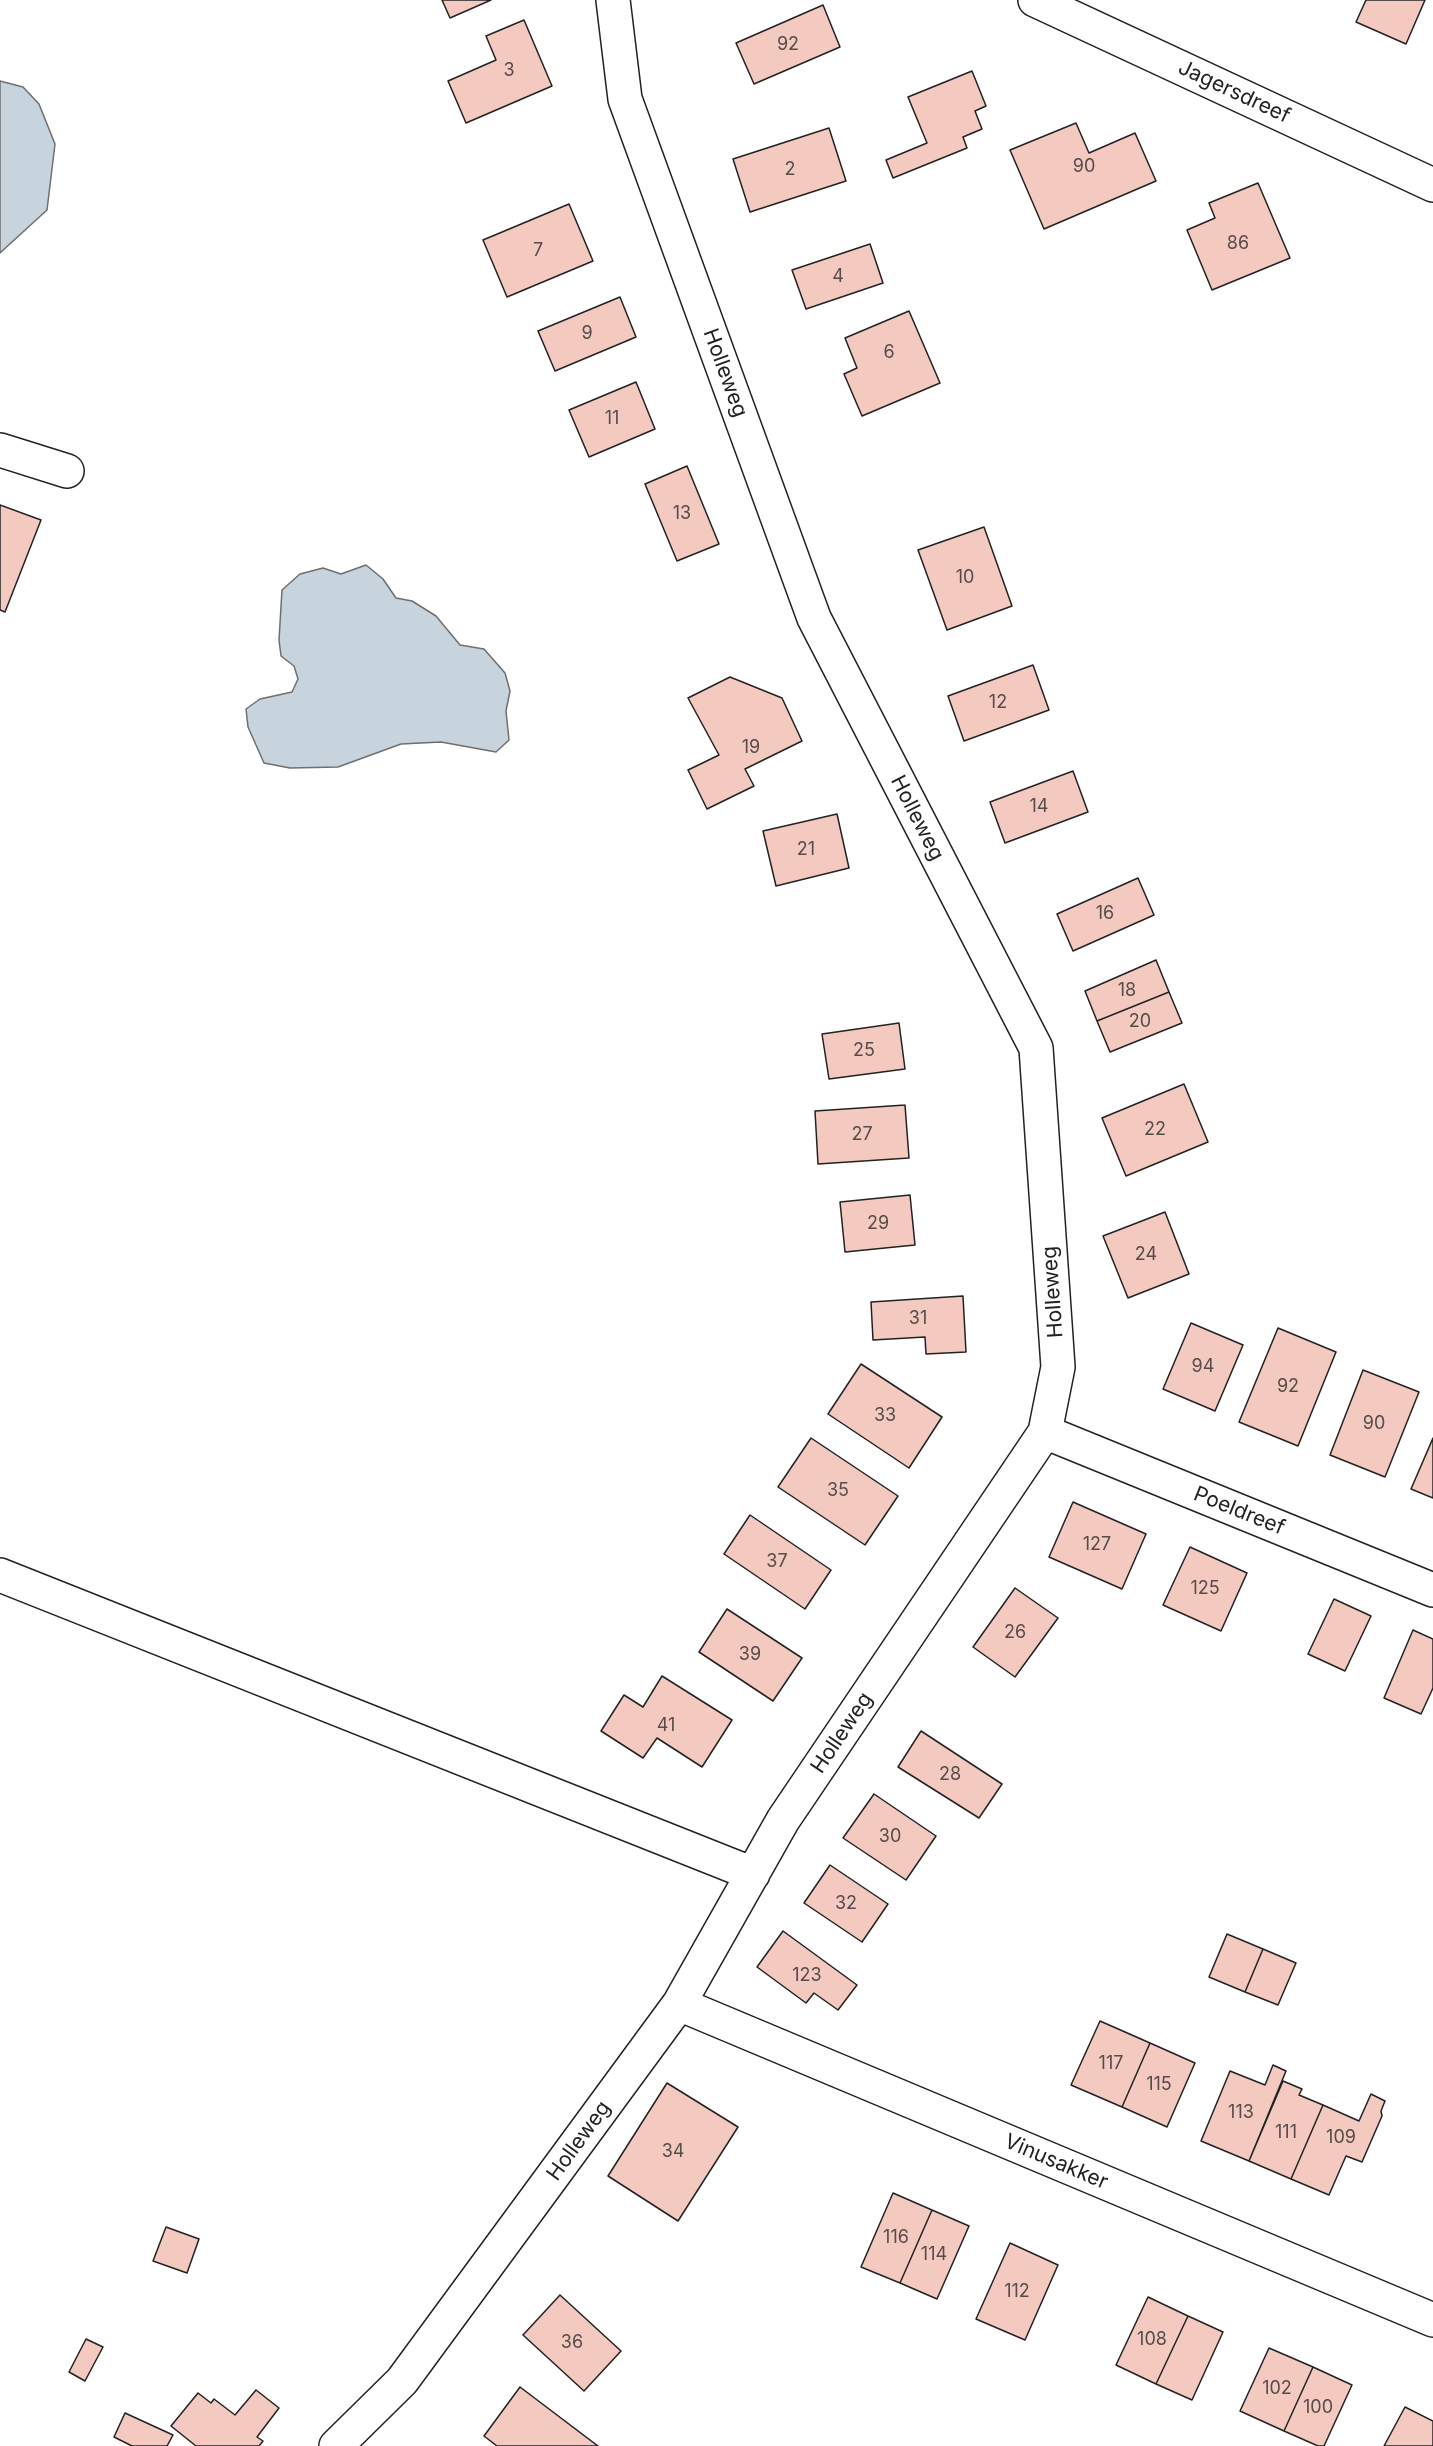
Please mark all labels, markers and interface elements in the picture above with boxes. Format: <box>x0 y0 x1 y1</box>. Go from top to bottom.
house number: 92 <box>777 34 799 56</box>
street label: Jagersdreef <box>1174 55 1294 129</box>
house number: 3 <box>503 60 515 82</box>
house number: 90 <box>1073 156 1095 178</box>
house number: 2 <box>785 159 795 181</box>
house number: 86 <box>1227 233 1249 255</box>
house number: 7 <box>533 240 543 262</box>
house number: 4 <box>832 266 844 288</box>
house number: 9 <box>581 323 593 345</box>
street label: Holleweg <box>697 325 753 421</box>
house number: 6 <box>883 342 895 364</box>
house number: 11 <box>605 408 619 430</box>
house number: 13 <box>673 503 691 525</box>
house number: 10 <box>956 567 974 589</box>
house number: 12 <box>989 692 1007 714</box>
house number: 19 <box>742 737 760 759</box>
street label: Holleweg <box>885 771 949 865</box>
house number: 14 <box>1030 796 1048 818</box>
house number: 21 <box>797 839 815 861</box>
house number: 16 <box>1096 903 1114 925</box>
house number: 18 <box>1118 980 1136 1002</box>
house number: 20 <box>1129 1011 1151 1033</box>
house number: 25 <box>853 1040 875 1062</box>
house number: 22 <box>1144 1119 1166 1141</box>
house number: 27 <box>851 1124 873 1146</box>
house number: 29 <box>867 1213 889 1235</box>
house number: 24 <box>1135 1244 1157 1266</box>
street label: Holleweg <box>1037 1245 1069 1339</box>
house number: 31 <box>909 1308 927 1330</box>
house number: 94 <box>1192 1356 1214 1378</box>
house number: 92 <box>1277 1376 1299 1398</box>
house number: 33 <box>874 1405 896 1427</box>
house number: 90 <box>1363 1413 1385 1435</box>
house number: 35 <box>827 1480 849 1502</box>
street label: Poeldreef <box>1190 1481 1288 1541</box>
house number: 127 <box>1083 1534 1111 1556</box>
house number: 37 <box>766 1551 788 1573</box>
house number: 125 <box>1190 1578 1220 1600</box>
house number: 26 <box>1004 1622 1026 1644</box>
house number: 39 <box>739 1644 761 1666</box>
street label: Holleweg <box>806 1688 878 1778</box>
house number: 41 <box>657 1715 675 1737</box>
house number: 28 <box>939 1764 961 1786</box>
house number: 30 <box>879 1826 901 1848</box>
house number: 32 <box>835 1893 857 1915</box>
house number: 123 <box>792 1965 822 1987</box>
house number: 117 <box>1099 2053 1123 2075</box>
house number: 115 <box>1146 2074 1172 2096</box>
street label: Holleweg <box>542 2096 616 2186</box>
house number: 113 <box>1228 2102 1254 2124</box>
house number: 111 <box>1275 2122 1297 2144</box>
house number: 109 <box>1326 2127 1356 2149</box>
street label: Vinusakker <box>1000 2129 1112 2195</box>
house number: 34 <box>662 2141 684 2163</box>
house number: 116 <box>883 2227 909 2249</box>
house number: 114 <box>921 2244 947 2266</box>
house number: 112 <box>1004 2281 1030 2303</box>
house number: 108 <box>1137 2329 1167 2351</box>
house number: 36 <box>561 2332 583 2354</box>
house number: 102 <box>1262 2378 1292 2400</box>
house number: 100 <box>1303 2397 1333 2419</box>

